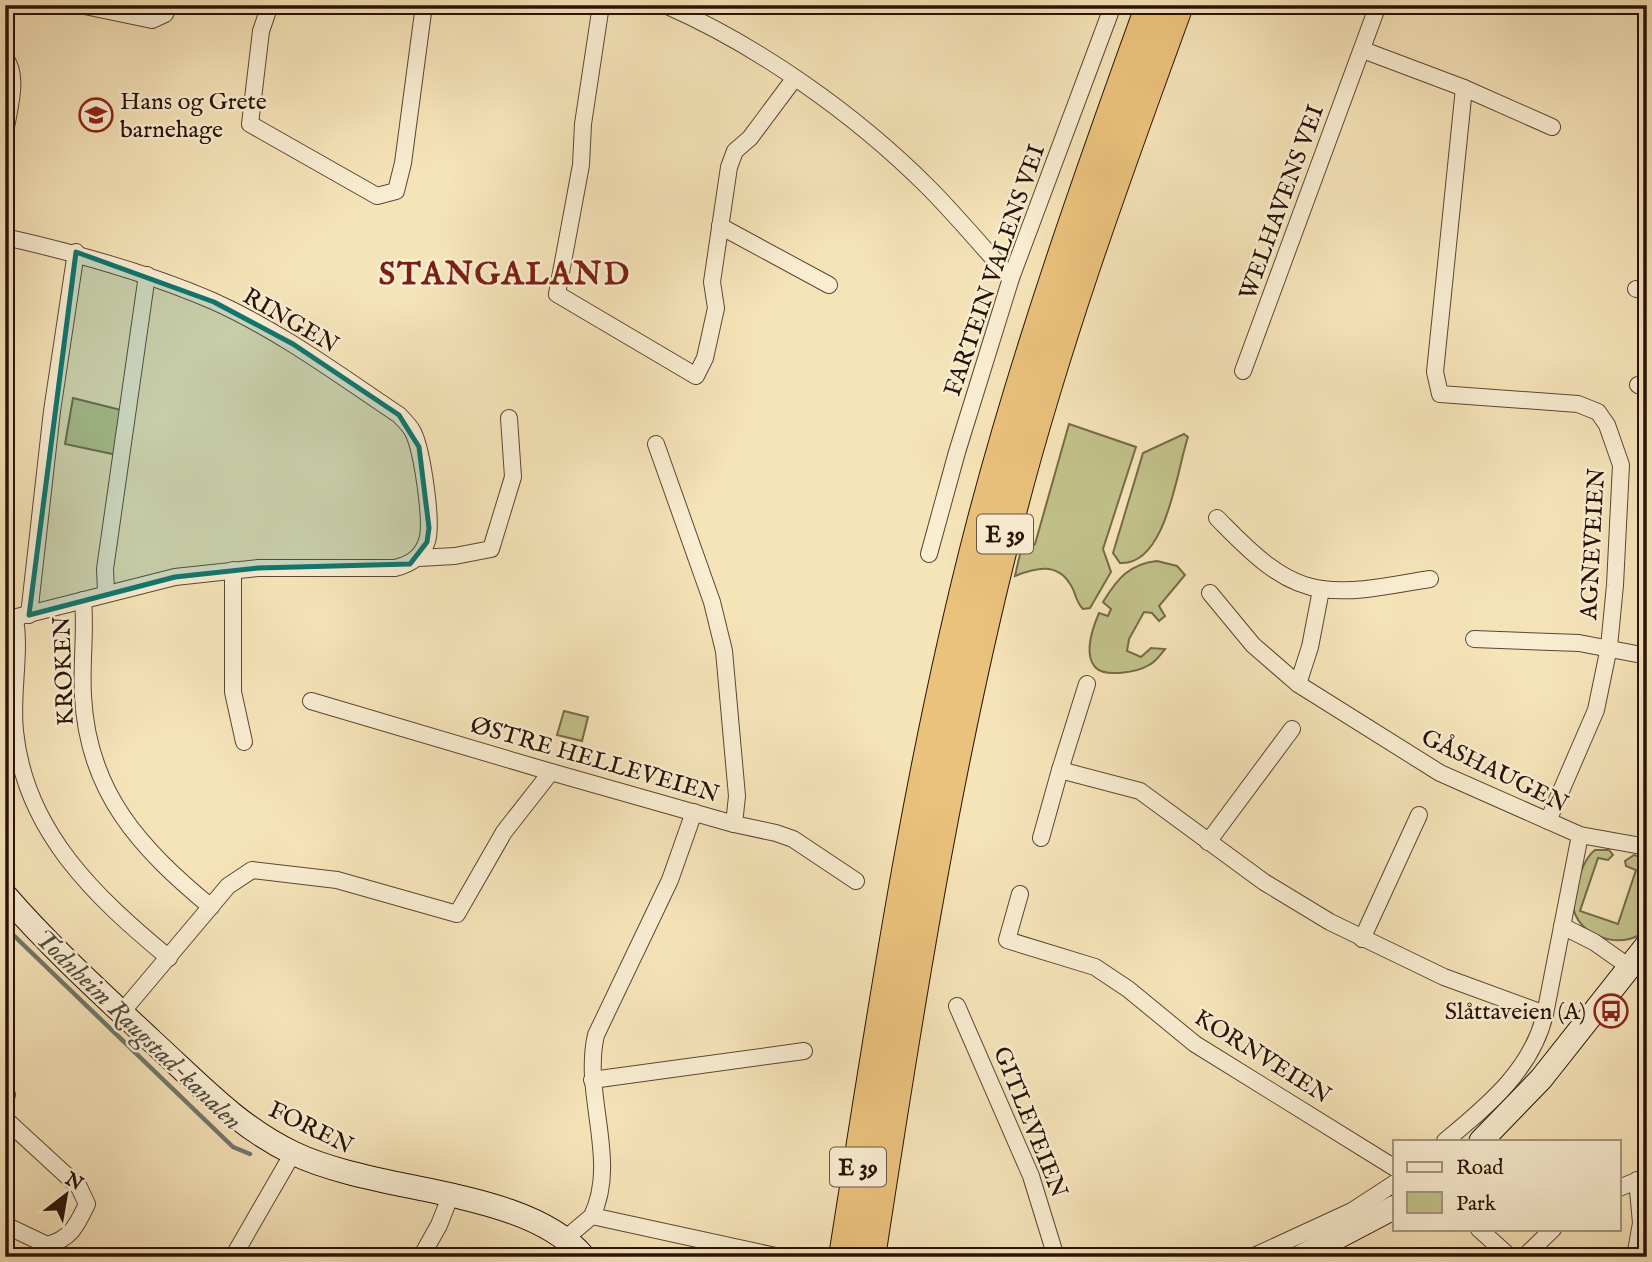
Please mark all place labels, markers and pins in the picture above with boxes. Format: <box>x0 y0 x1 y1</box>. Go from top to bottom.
place label: Hans og Grete barnehage <box>120 87 267 146</box>
school or university icon: Hans og Grete barnehage <box>77 96 115 134</box>
bus stop icon: Slåttaveien (A) <box>1592 992 1630 1030</box>
place label: Slåttaveien (A) <box>1445 997 1586 1028</box>

